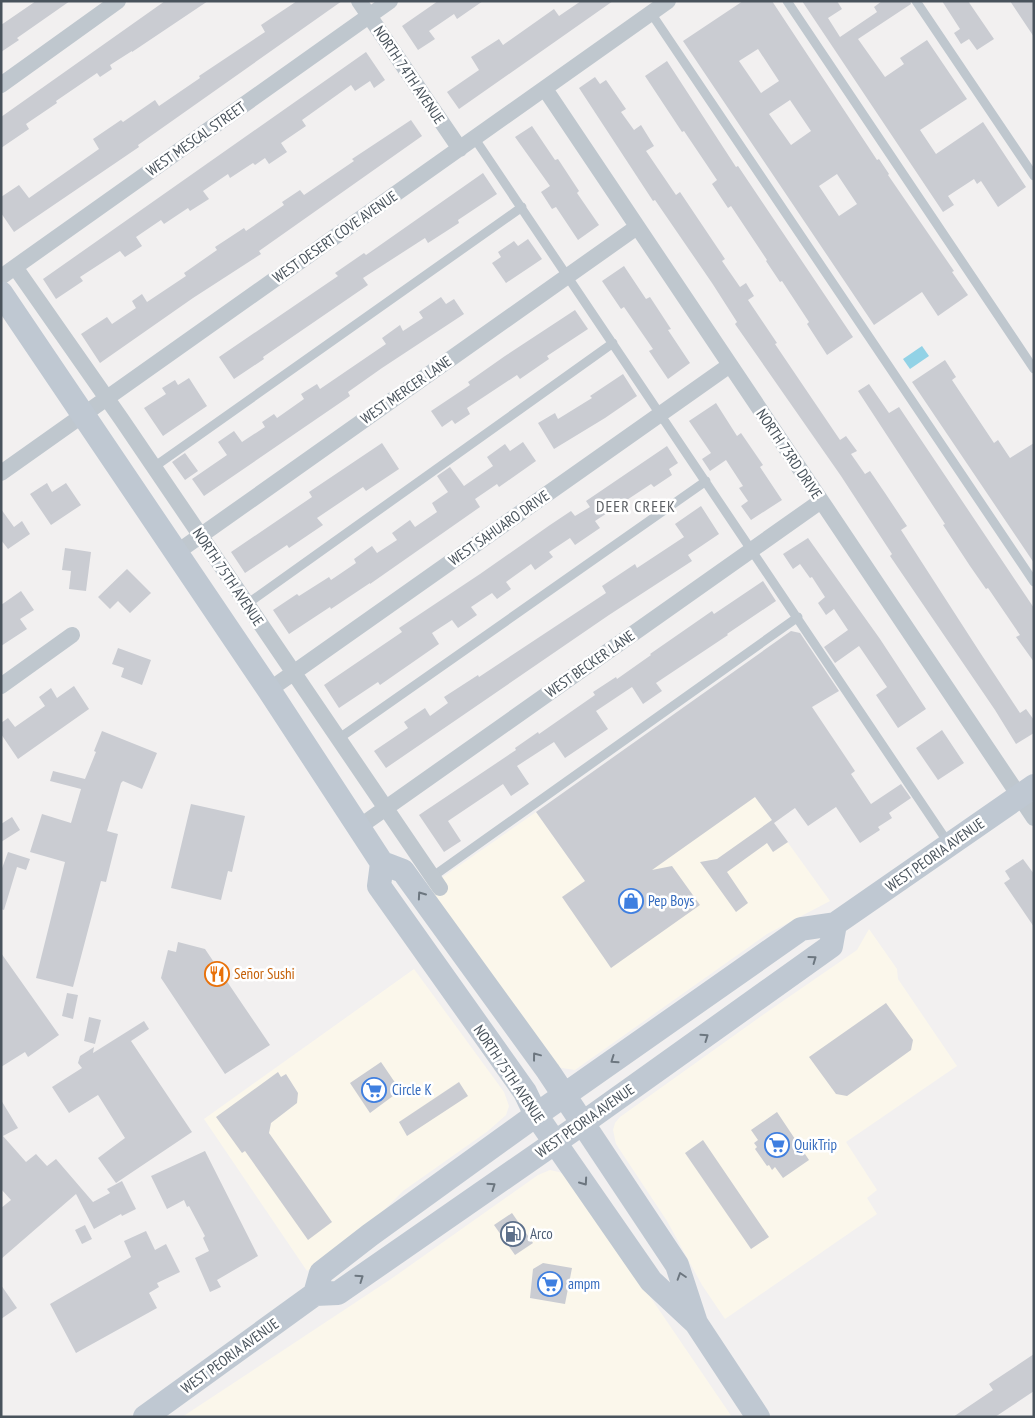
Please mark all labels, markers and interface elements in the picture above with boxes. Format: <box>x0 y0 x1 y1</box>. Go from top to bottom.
street label: NORTH 74TH AVENUE <box>370 22 449 127</box>
street label: WEST MESCAL STREET <box>142 97 249 180</box>
street label: WEST DESERT COVE AVENUE <box>269 186 401 287</box>
street label: WEST MERCER LANE <box>357 351 455 428</box>
street label: NORTH 73RD DRIVE <box>752 405 826 502</box>
street label: WEST SAHUARO DRIVE <box>445 486 553 569</box>
district label: DEER CREEK <box>596 496 676 516</box>
street label: NORTH 75TH AVENUE <box>189 524 268 629</box>
street label: WEST BECKER LANE <box>541 626 638 701</box>
street label: WEST PEORIA AVENUE <box>882 814 988 896</box>
shop icon: Pep Boys <box>618 888 644 914</box>
place label: Pep Boys <box>648 891 694 910</box>
one-way arrow <box>418 892 427 901</box>
one-way arrow <box>807 956 817 965</box>
restaurant icon: Señor Sushi <box>204 961 230 987</box>
place label: Señor Sushi <box>234 964 295 983</box>
street label: NORTH 75TH AVENUE <box>470 1021 549 1126</box>
one-way arrow <box>699 1034 709 1043</box>
one-way arrow <box>533 1052 542 1062</box>
one-way arrow <box>611 1054 620 1063</box>
supermarket icon: Circle K <box>361 1077 387 1103</box>
place label: Circle K <box>392 1080 432 1099</box>
street label: WEST PEORIA AVENUE <box>532 1080 638 1162</box>
supermarket icon: QuikTrip <box>764 1132 790 1158</box>
place label: QuikTrip <box>794 1135 837 1154</box>
one-way arrow <box>578 1176 587 1186</box>
one-way arrow <box>486 1183 496 1192</box>
fuel station icon: Arco <box>500 1221 526 1247</box>
place label: Arco <box>530 1224 553 1243</box>
supermarket icon: ampm <box>537 1271 563 1297</box>
one-way arrow <box>677 1273 687 1281</box>
place label: ampm <box>568 1274 600 1293</box>
one-way arrow <box>354 1275 363 1284</box>
street label: WEST PEORIA AVENUE <box>177 1314 282 1397</box>

